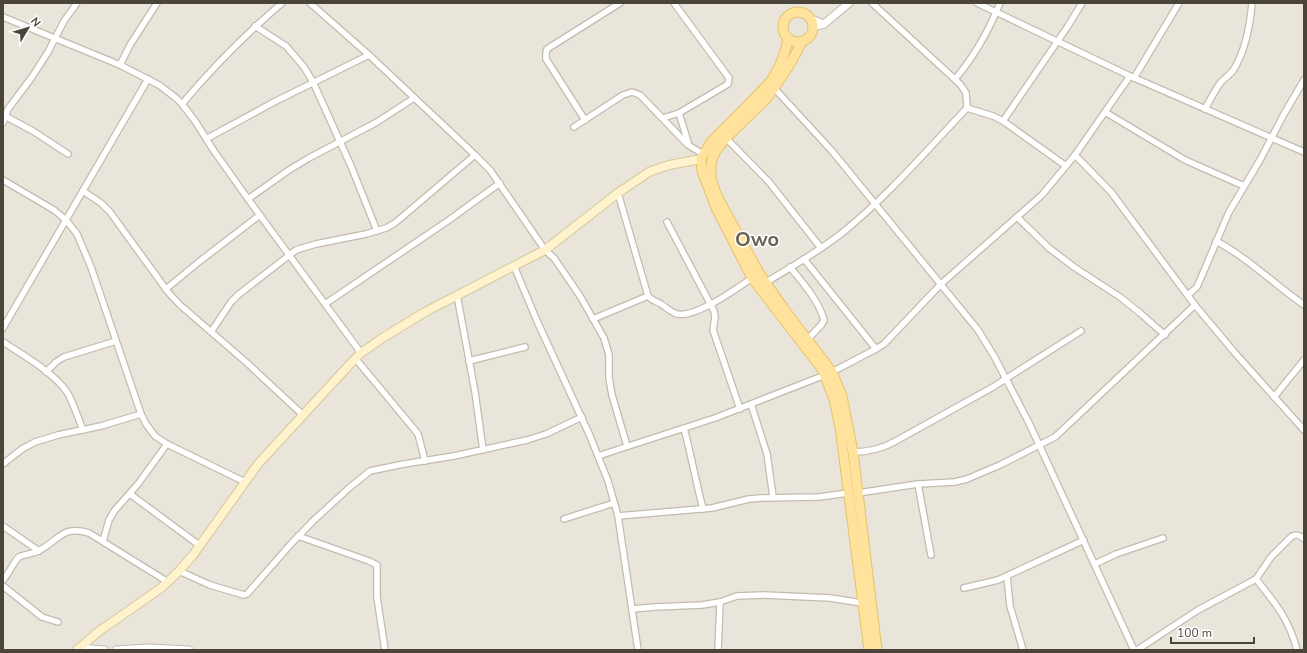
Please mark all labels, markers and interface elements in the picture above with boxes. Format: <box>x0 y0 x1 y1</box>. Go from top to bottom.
north arrow <box>8 8 48 48</box>
text: N <box>27 14 44 30</box>
district label: Owo <box>735 226 779 253</box>
scale bar <box>1171 619 1254 645</box>
text: 100 m <box>1177 625 1212 641</box>

